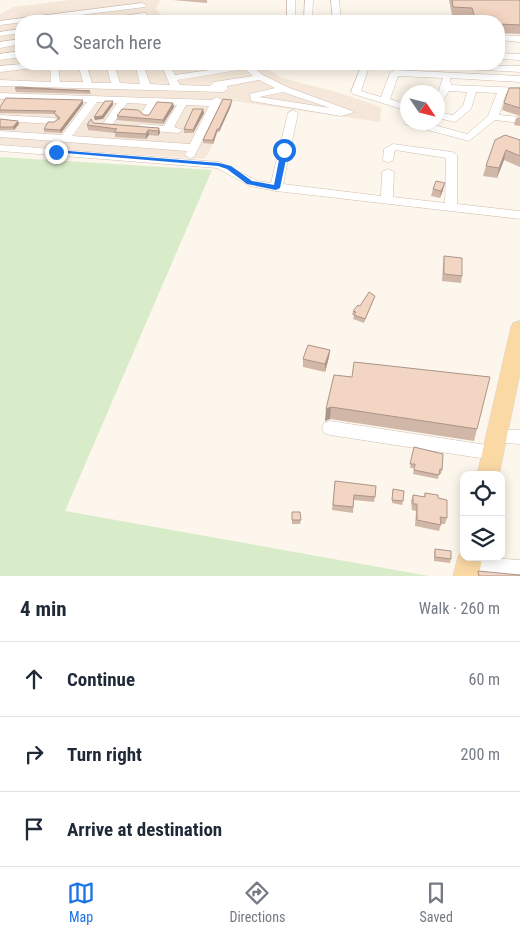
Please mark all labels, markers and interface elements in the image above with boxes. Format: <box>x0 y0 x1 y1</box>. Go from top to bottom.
search box <box>15 15 505 70</box>
icon: search <box>33 29 61 57</box>
text: Search here <box>73 31 161 54</box>
north arrow <box>400 85 445 130</box>
route start <box>273 139 296 162</box>
route end <box>45 141 68 164</box>
map controls <box>460 471 505 561</box>
button: locate <box>460 471 505 516</box>
button: layers <box>460 516 505 561</box>
text: 4 min <box>20 597 67 621</box>
text: Walk · 260 m <box>419 599 500 618</box>
icon: ahead <box>20 665 48 693</box>
text: Continue <box>67 668 135 691</box>
text: 60 m <box>468 670 500 689</box>
icon: right <box>20 740 48 768</box>
text: Turn right <box>67 743 142 766</box>
text: 200 m <box>461 745 500 764</box>
icon: arrive <box>20 815 48 843</box>
text: Arrive at destination <box>67 818 222 841</box>
tab: Map <box>67 879 95 925</box>
tab: Directions <box>229 879 285 925</box>
tab: Saved <box>420 879 453 925</box>

